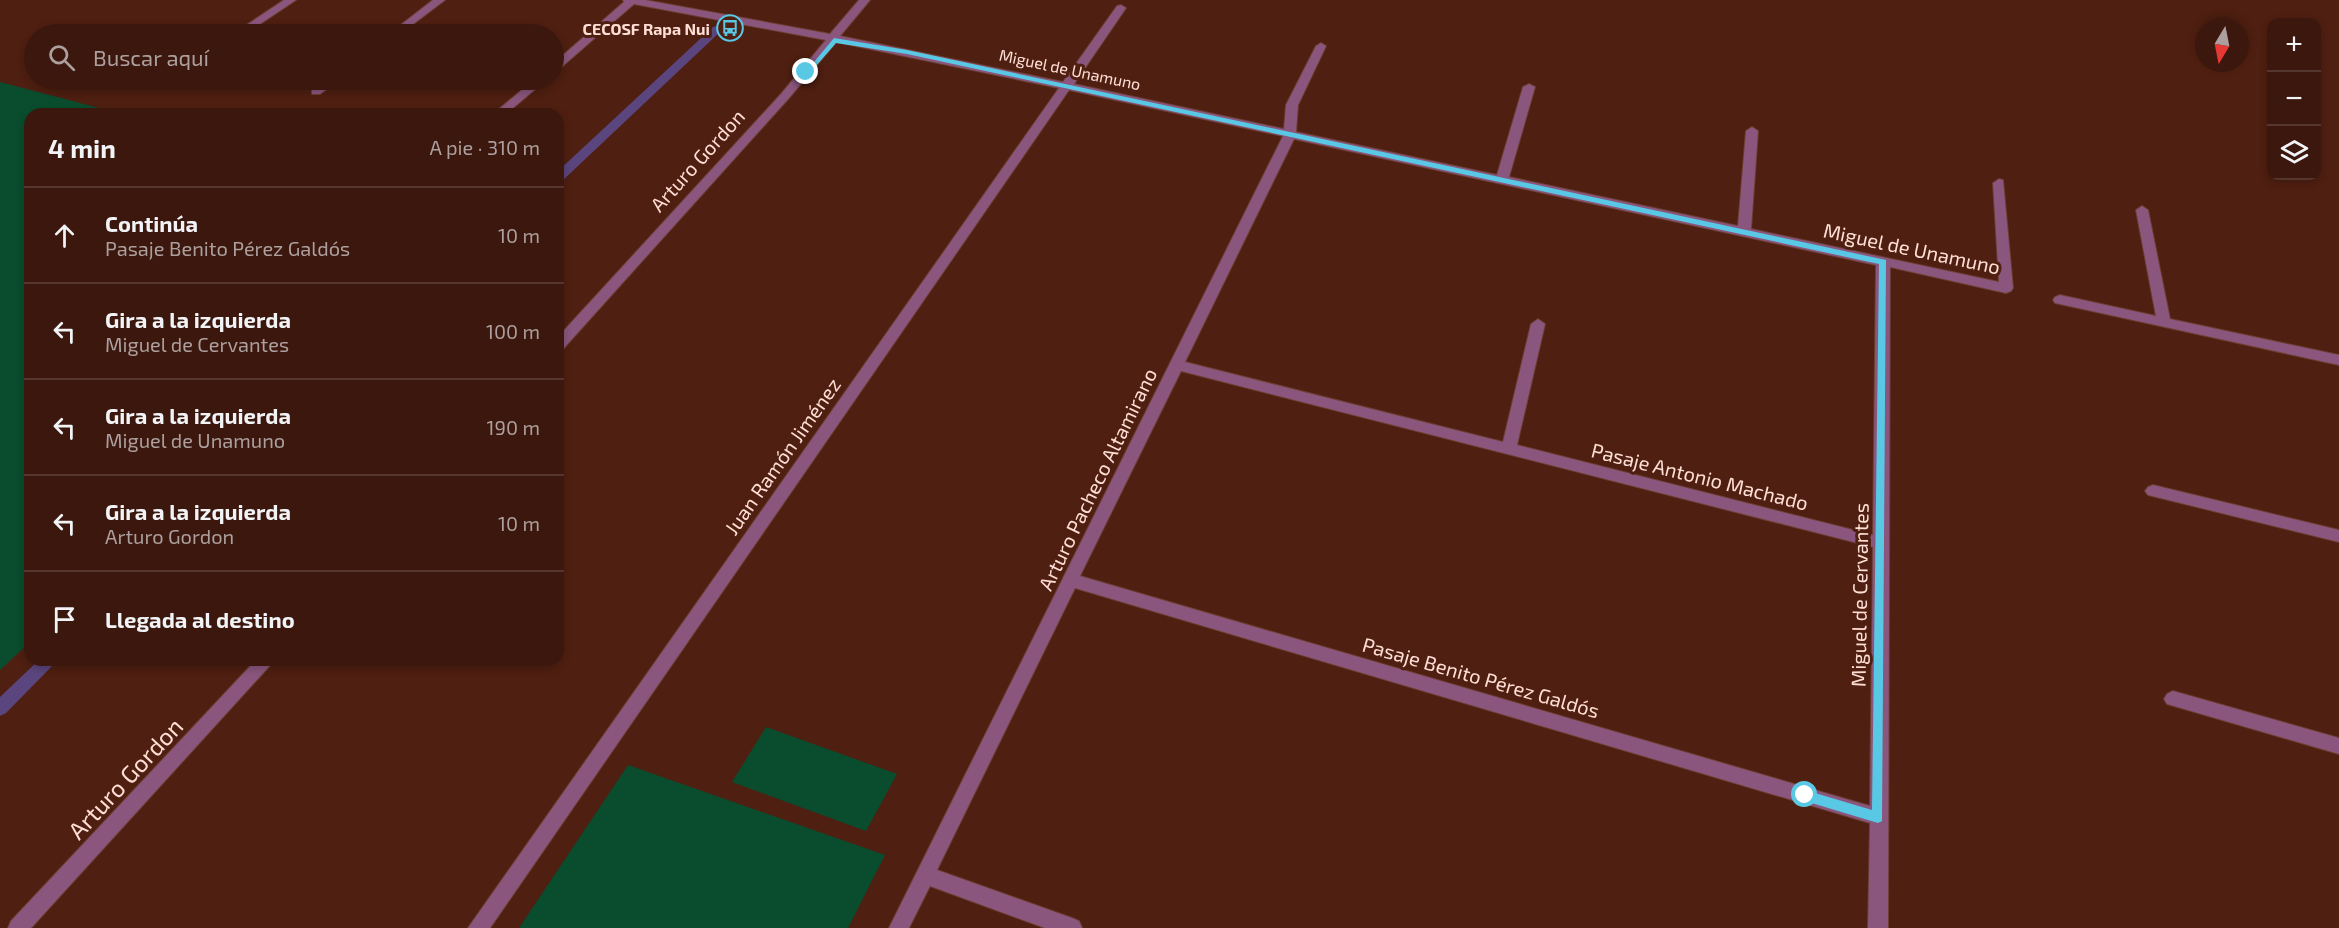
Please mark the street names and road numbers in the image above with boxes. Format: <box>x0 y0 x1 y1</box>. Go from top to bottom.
street label: Miguel de Unamuno <box>998 45 1142 93</box>
street label: Arturo Gordon <box>645 104 749 216</box>
street label: Miguel de Unamuno <box>1821 218 2003 278</box>
street label: Arturo Pacheco Altamirano <box>1033 364 1161 594</box>
street label: Juan Ramón Jiménez <box>719 373 845 539</box>
street label: Pasaje Antonio Machado <box>1589 437 1811 515</box>
street label: Miguel de Cervantes <box>1845 503 1873 687</box>
street label: Pasaje Benito Pérez Galdós <box>1360 632 1602 722</box>
street label: Arturo Gordon <box>62 711 188 845</box>

